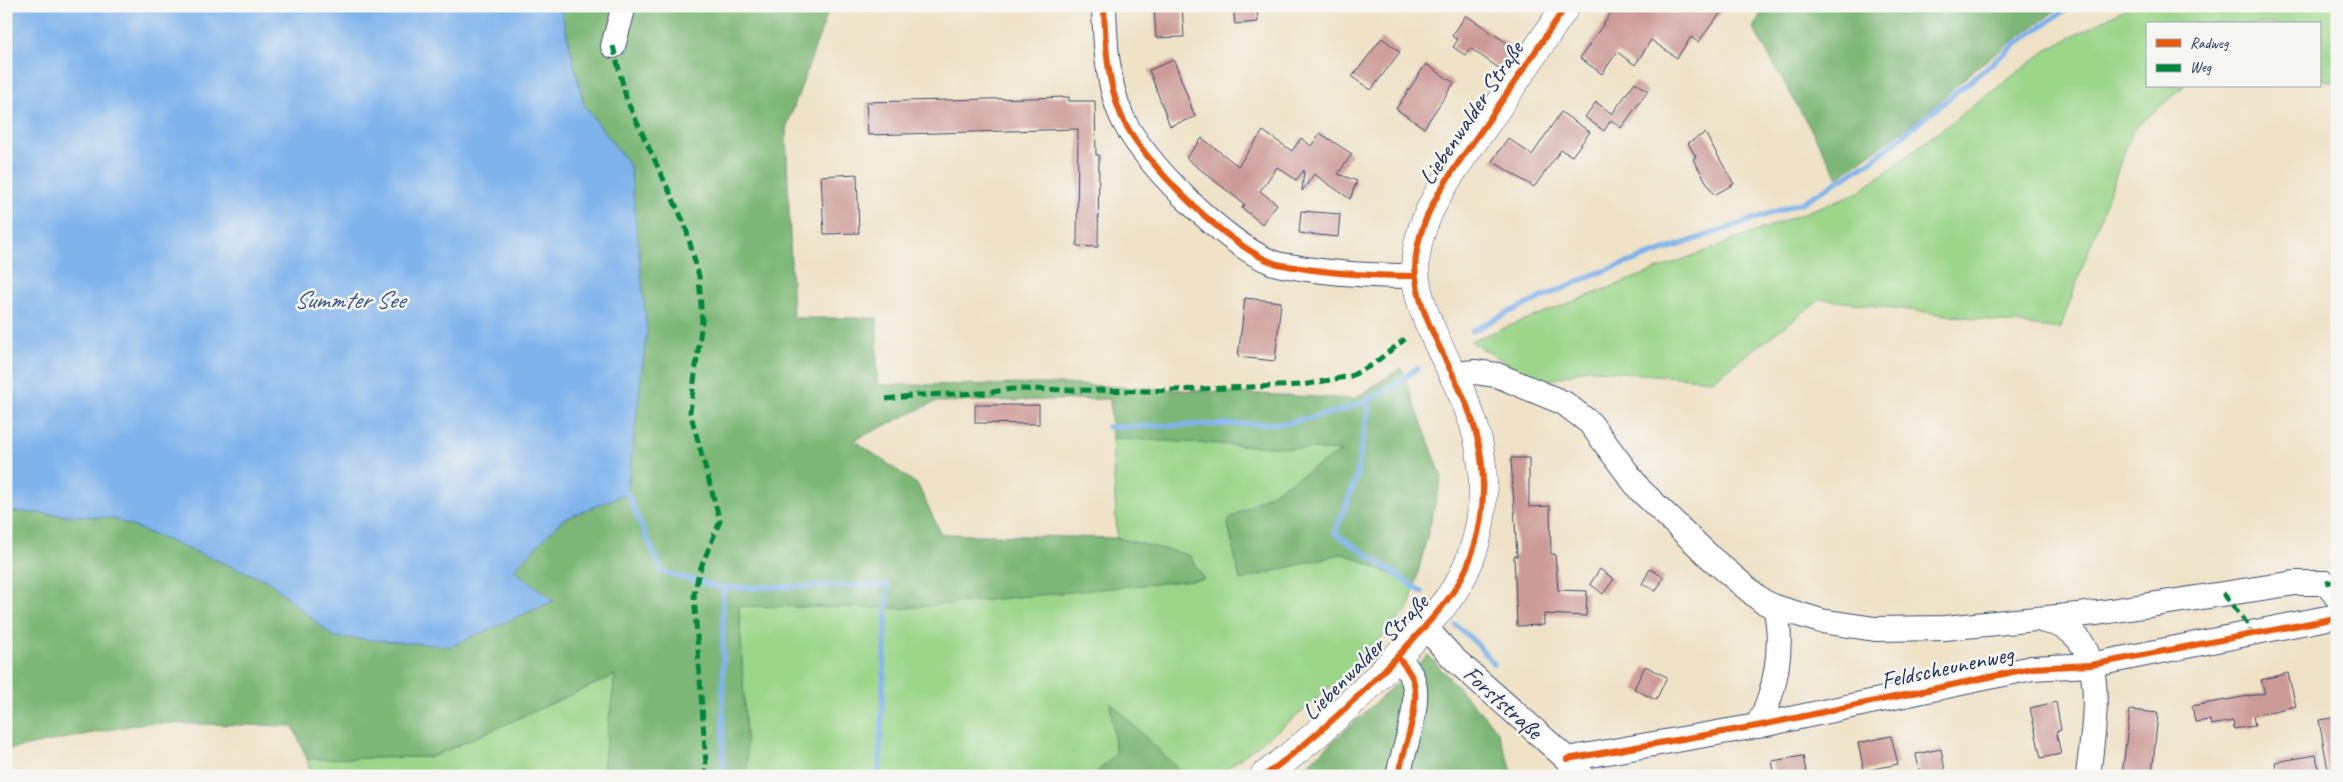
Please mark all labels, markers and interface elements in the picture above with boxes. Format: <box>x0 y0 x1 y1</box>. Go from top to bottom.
legend <box>2146 22 2320 88</box>
street label: Liebenwalder Straße <box>1412 34 1531 190</box>
text: Radweg <box>2190 34 2230 53</box>
text: Weg <box>2190 58 2212 77</box>
water label: Summter See <box>294 284 408 316</box>
street label: Liebenwalder Straße <box>1296 586 1436 726</box>
street label: Feldscheunenweg <box>1878 638 2017 696</box>
street label: Forststraße <box>1457 659 1550 747</box>

